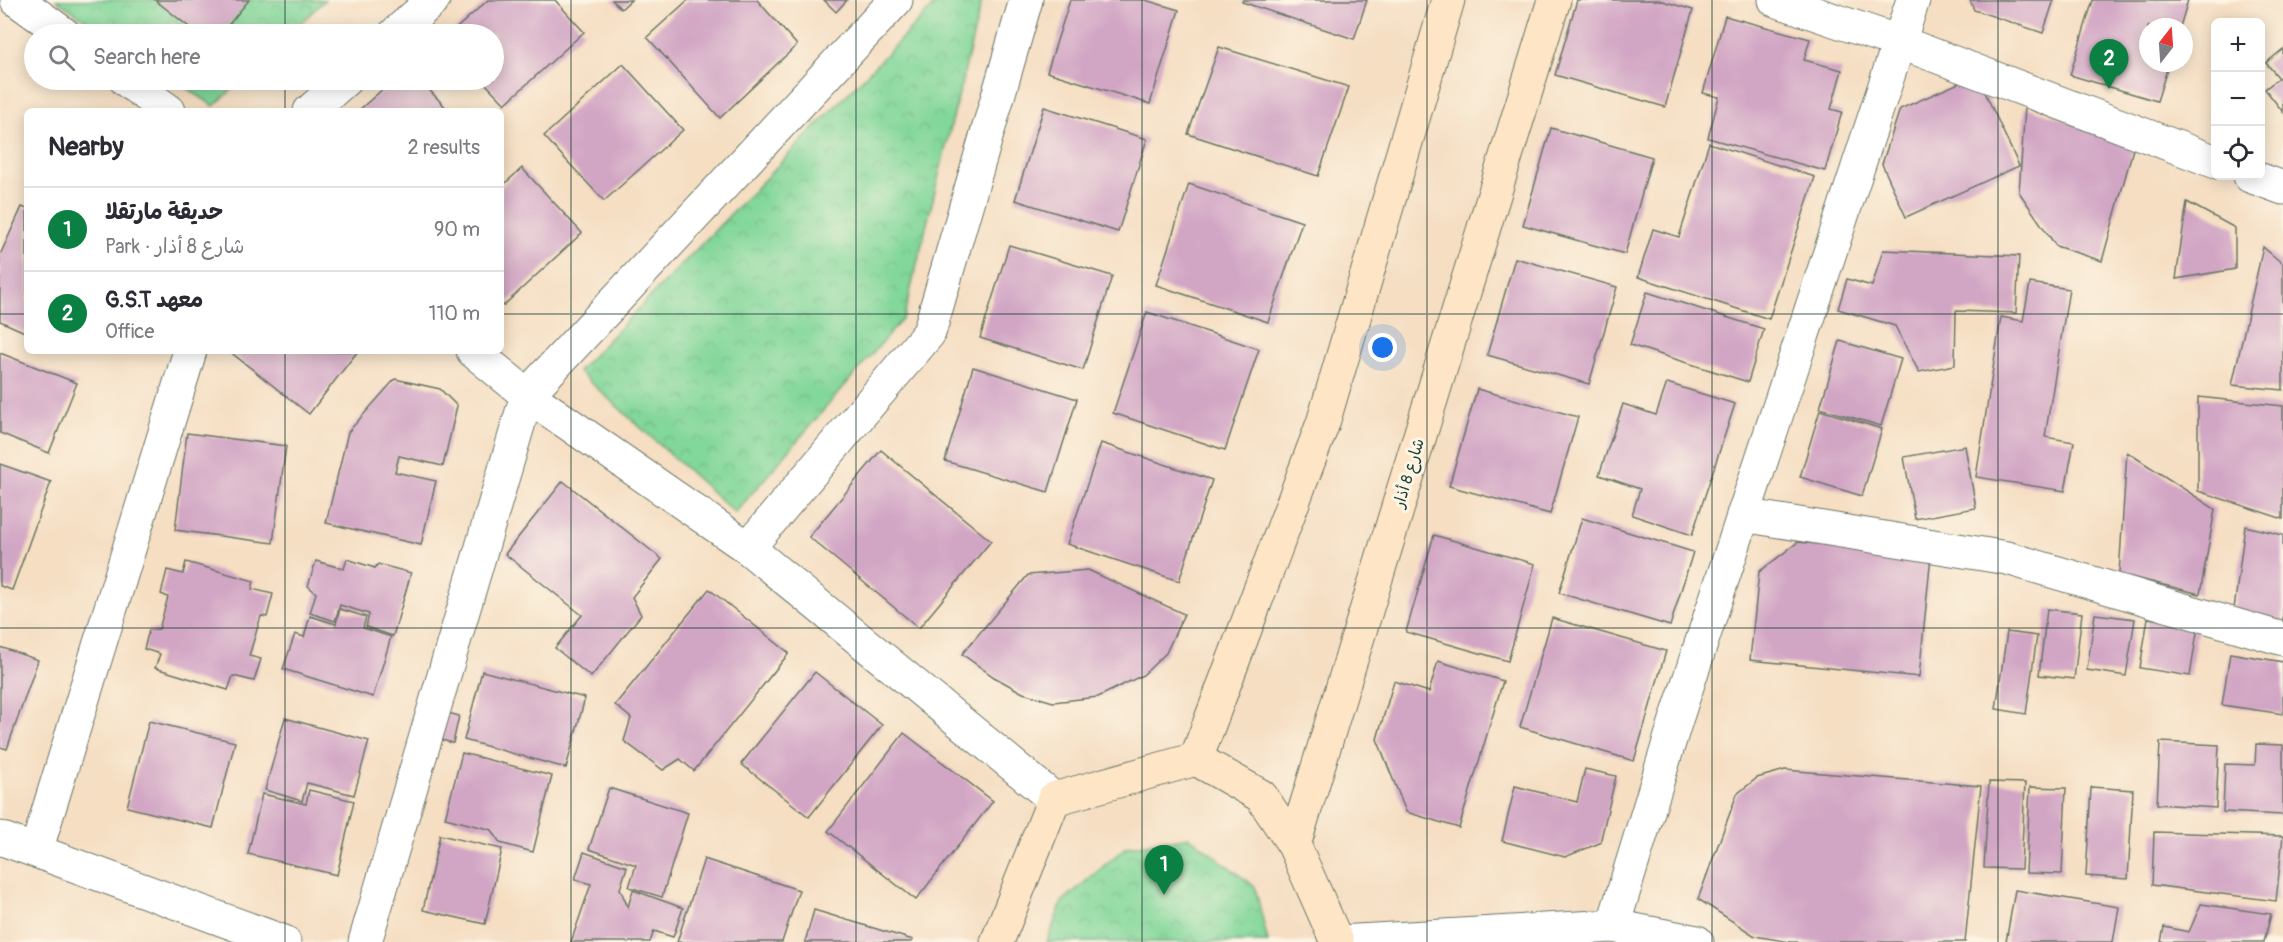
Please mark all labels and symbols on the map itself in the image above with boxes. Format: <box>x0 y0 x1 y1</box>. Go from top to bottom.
north arrow <box>2139 18 2193 72</box>
pin: 2 <box>2090 40 2128 89</box>
your location <box>1368 333 1397 362</box>
street label: شارع 8 أذار <box>1388 436 1430 512</box>
pin: 1 <box>1144 846 1184 895</box>

